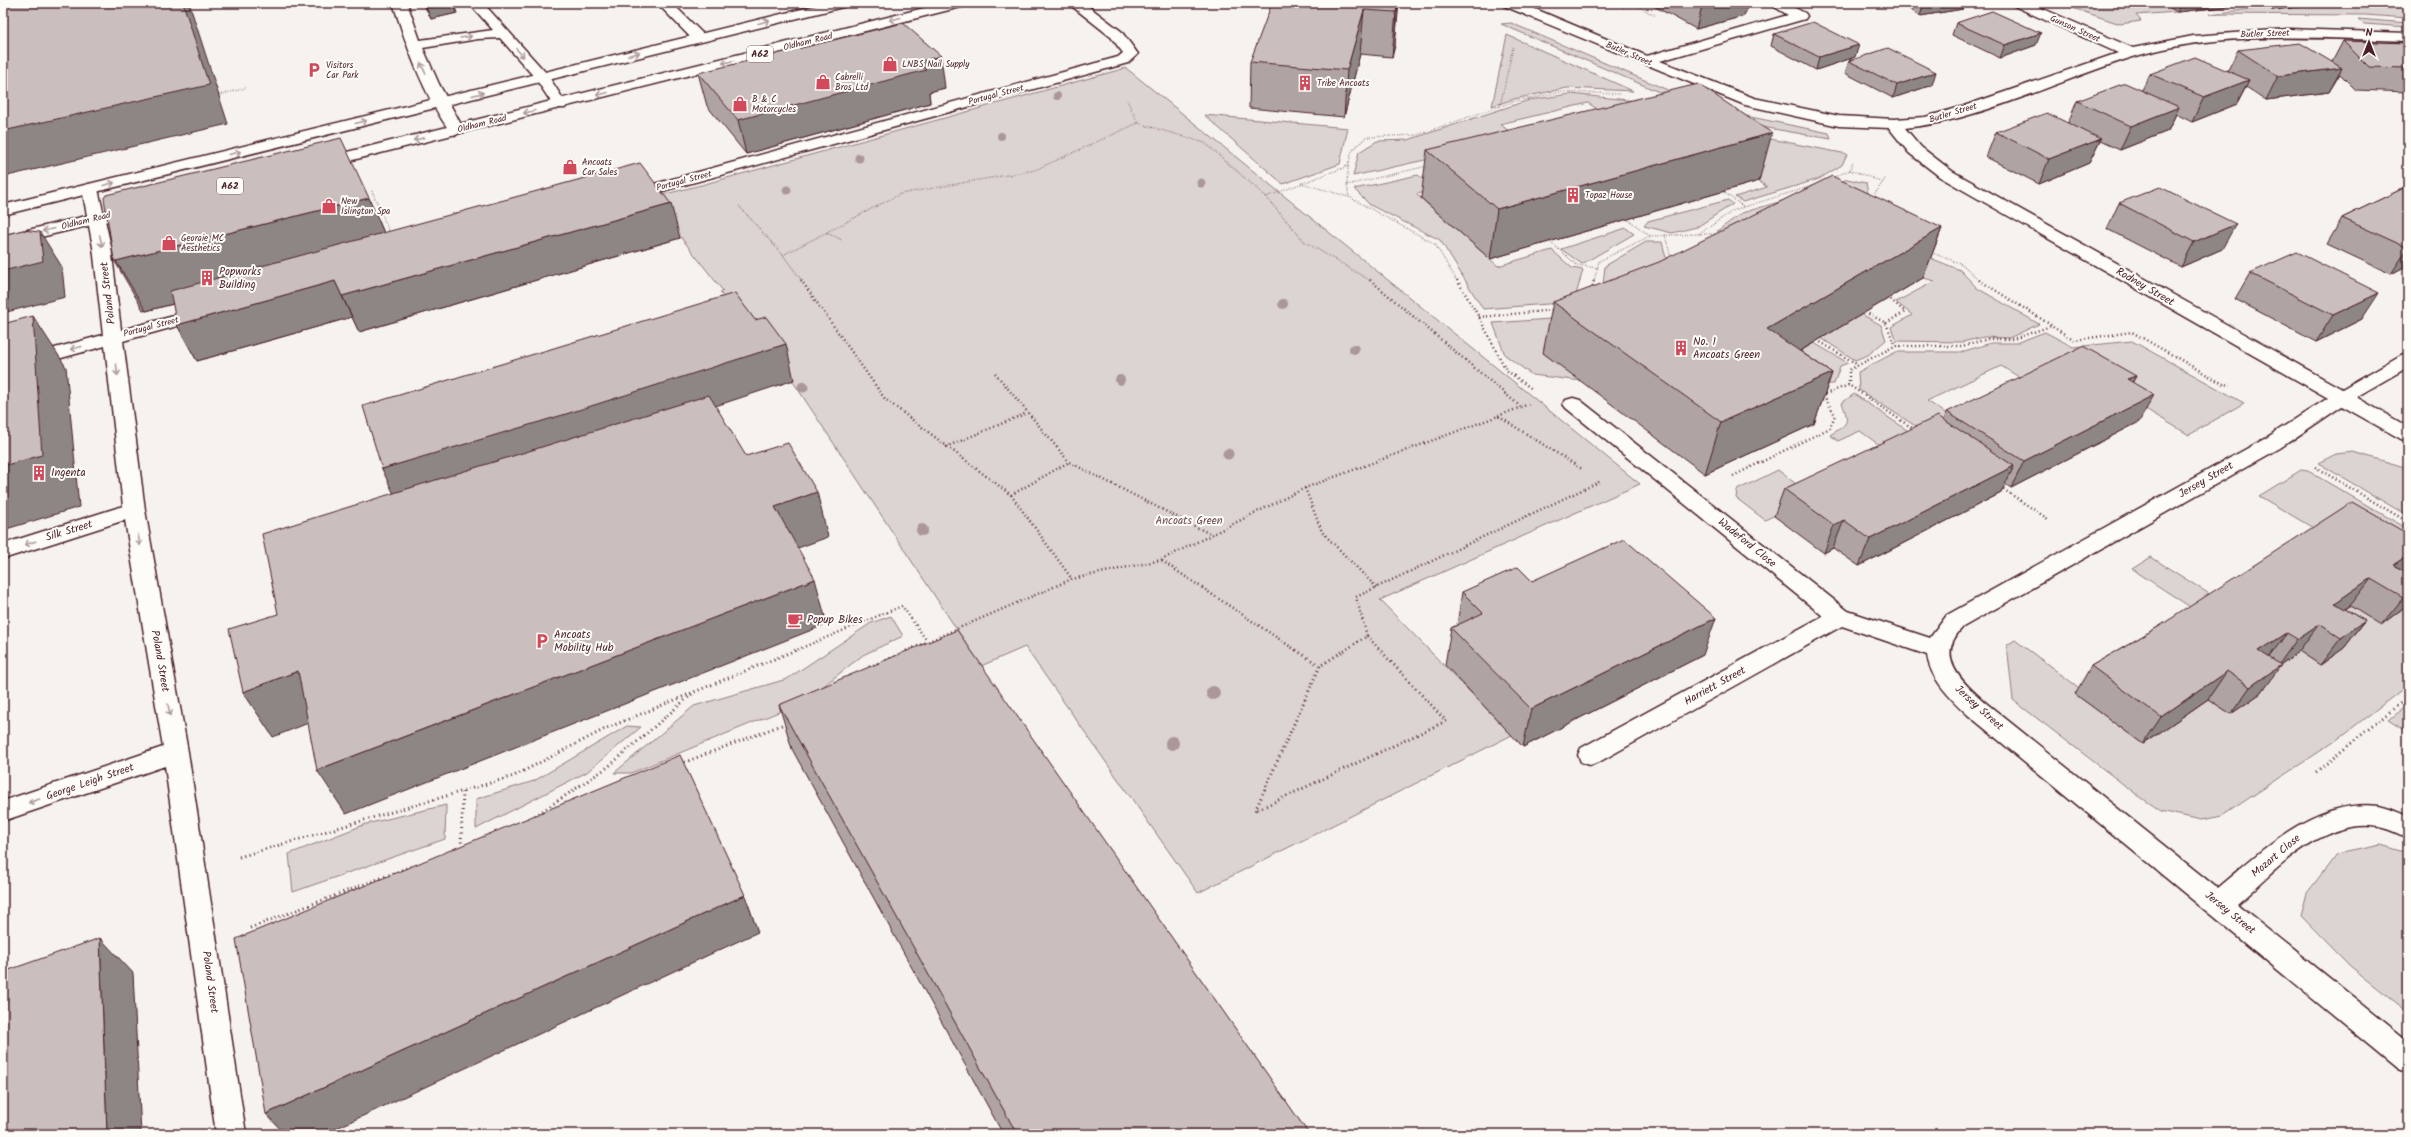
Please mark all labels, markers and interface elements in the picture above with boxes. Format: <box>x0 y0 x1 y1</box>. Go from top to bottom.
street label: Gunson Street <box>2047 11 2103 47</box>
one-way arrow <box>889 16 902 24</box>
one-way arrow <box>757 18 770 25</box>
north arrow <box>2349 22 2389 62</box>
text: N <box>2366 24 2373 42</box>
street label: Butler Street <box>2240 26 2290 42</box>
street label: Oldham Road <box>782 29 835 55</box>
one-way arrow <box>459 33 472 41</box>
street label: Butler Street <box>1603 37 1655 71</box>
road number: A62 <box>747 46 773 62</box>
one-way arrow <box>516 48 525 58</box>
one-way arrow <box>627 50 640 57</box>
shop icon: LNBS Nail Supply <box>881 55 899 73</box>
place label: LNBS Nail Supply <box>902 57 970 72</box>
place label: Visitors Car Park <box>326 58 359 83</box>
one-way arrow <box>722 59 735 66</box>
parking icon: Visitors Car Park <box>305 61 323 79</box>
one-way arrow <box>419 62 427 74</box>
place label: Cabrelli Bros Ltd <box>835 70 869 95</box>
shop icon: Cabrelli Bros Ltd <box>814 73 832 91</box>
building icon: Tribe Ancoats <box>1296 74 1314 92</box>
place label: Tribe Ancoats <box>1317 76 1369 91</box>
street label: Portugal Street <box>967 80 1026 110</box>
one-way arrow <box>471 89 484 97</box>
one-way arrow <box>596 91 609 98</box>
place label: B & C Motorcycles <box>752 92 796 117</box>
shop icon: B & C Motorcycles <box>731 95 749 113</box>
street label: Butler Street <box>1927 98 1979 127</box>
one-way arrow <box>522 109 535 117</box>
street label: Oldham Road <box>456 111 509 137</box>
one-way arrow <box>355 118 368 126</box>
one-way arrow <box>412 136 425 144</box>
one-way arrow <box>228 149 241 157</box>
place label: Ancoats Car Sales <box>582 155 617 180</box>
shop icon: Ancoats Car Sales <box>561 158 579 176</box>
street label: Portugal Street <box>655 166 714 196</box>
road number: A62 <box>217 178 243 194</box>
one-way arrow <box>102 180 115 188</box>
building icon: Topaz House <box>1564 186 1582 204</box>
place label: Topaz House <box>1585 188 1632 203</box>
place label: New Islington Spa <box>341 194 390 219</box>
shop icon: New Islington Spa <box>320 197 338 215</box>
street label: Oldham Road <box>60 208 113 234</box>
one-way arrow <box>41 227 54 235</box>
place label: Georgie MC Aesthetics <box>181 231 224 256</box>
one-way arrow <box>98 234 105 247</box>
shop icon: Georgie MC Aesthetics <box>160 234 178 252</box>
street label: Poland Street <box>95 260 121 325</box>
place label: Popworks Building <box>219 263 261 294</box>
street label: Rodney Street <box>2112 263 2178 311</box>
building icon: Popworks Building <box>198 269 216 287</box>
street label: Portugal Street <box>122 312 181 342</box>
place label: No. 1 Ancoats Green <box>1693 333 1760 364</box>
building icon: No. 1 Ancoats Green <box>1672 339 1690 357</box>
one-way arrow <box>70 345 83 352</box>
one-way arrow <box>114 363 121 376</box>
street label: Jersey Street <box>2175 457 2237 503</box>
building icon: Ingenta <box>30 464 48 482</box>
place label: Ingenta <box>51 464 86 482</box>
park label: Ancoats Green <box>1155 512 1223 530</box>
street label: Wadeford Close <box>1714 514 1780 572</box>
street label: Silk Street <box>43 515 96 547</box>
one-way arrow <box>135 534 143 547</box>
one-way arrow <box>24 540 37 547</box>
cafe icon: Popup Bikes <box>786 611 804 629</box>
place label: Popup Bikes <box>807 611 863 629</box>
place label: Ancoats Mobility Hub <box>554 626 614 657</box>
street label: Poland Street <box>146 629 174 694</box>
parking icon: Ancoats Mobility Hub <box>533 632 551 650</box>
street label: Harriett Street <box>1681 661 1750 710</box>
street label: Jersey Street <box>1950 681 2008 736</box>
one-way arrow <box>165 703 173 716</box>
street label: George Leigh Street <box>44 758 137 805</box>
one-way arrow <box>27 798 40 805</box>
street label: Mozart Close <box>2247 830 2305 882</box>
street label: Jersey Street <box>2201 887 2260 940</box>
street label: Poland Street <box>197 950 223 1015</box>

